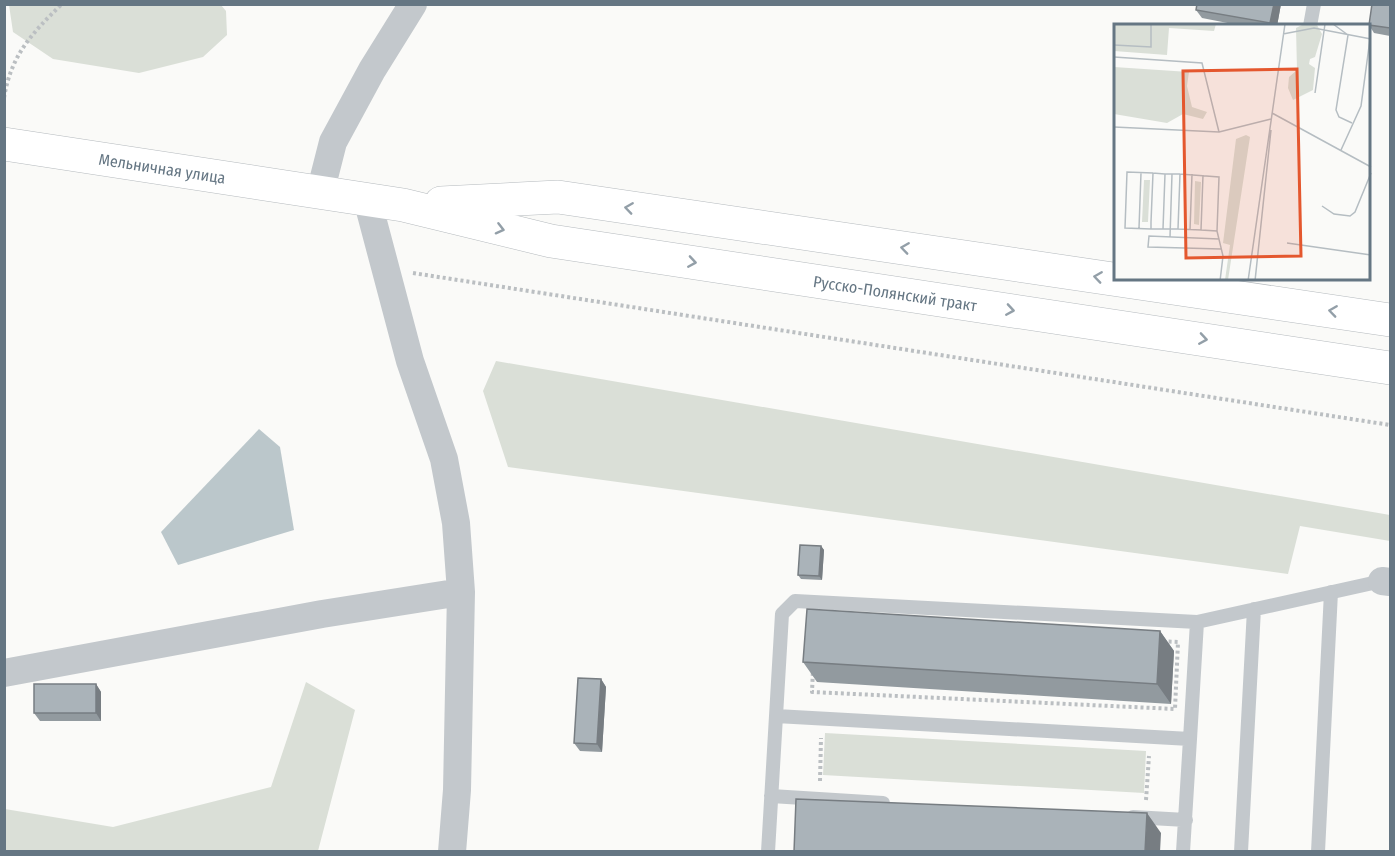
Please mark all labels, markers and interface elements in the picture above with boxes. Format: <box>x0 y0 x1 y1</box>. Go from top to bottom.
inset map <box>1114 24 1371 280</box>
street label: Мельничная улица <box>97 149 227 187</box>
one-way arrow <box>625 202 634 214</box>
one-way arrow <box>495 221 505 234</box>
one-way arrow <box>901 243 910 255</box>
one-way arrow <box>688 256 697 268</box>
street label: Русско-Полянский тракт <box>812 271 979 315</box>
one-way arrow <box>1094 271 1103 283</box>
one-way arrow <box>1005 304 1014 316</box>
one-way arrow <box>1328 306 1337 318</box>
one-way arrow <box>1198 333 1207 345</box>

